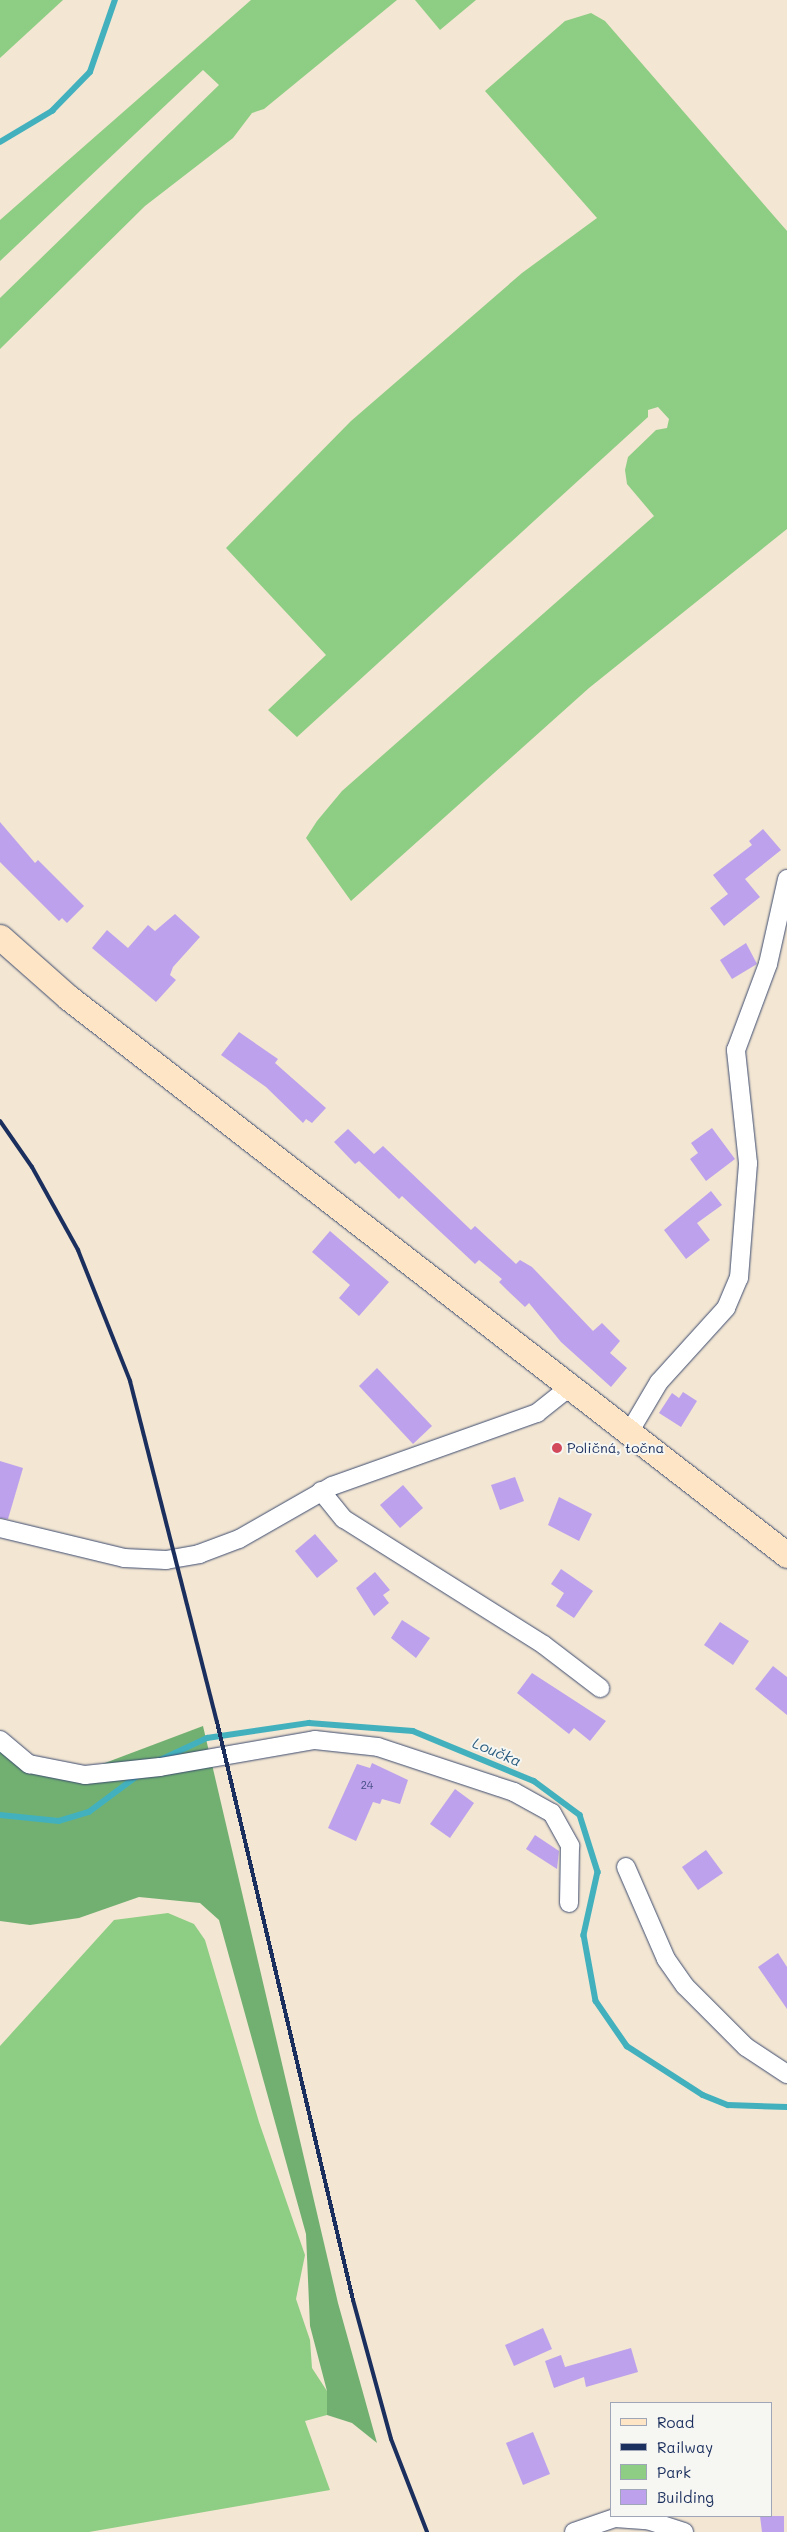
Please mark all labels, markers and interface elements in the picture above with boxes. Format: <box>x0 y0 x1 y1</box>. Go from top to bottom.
place label: Poličná, točna <box>567 1440 664 1456</box>
marker: Poličná, točna <box>551 1442 563 1454</box>
water label: Loučka <box>470 1734 524 1770</box>
house number: 24 <box>361 1778 373 1792</box>
legend <box>610 2402 772 2517</box>
text: Road <box>657 2412 694 2432</box>
text: Railway <box>657 2437 713 2457</box>
text: Park <box>657 2462 691 2482</box>
text: Building <box>657 2487 714 2507</box>

